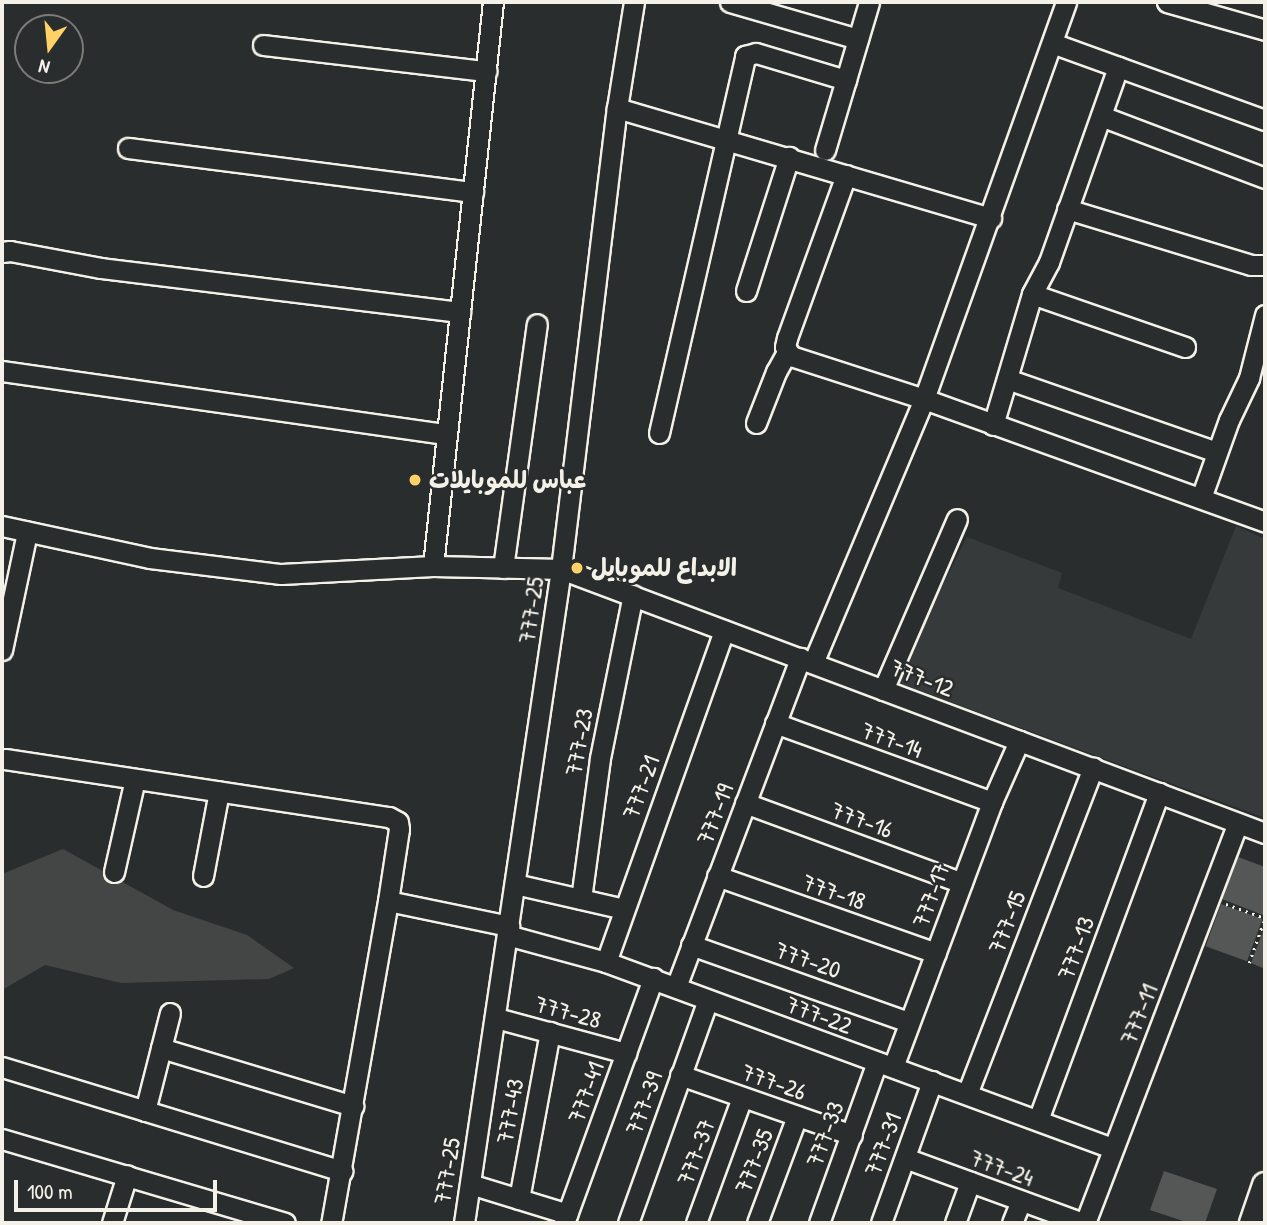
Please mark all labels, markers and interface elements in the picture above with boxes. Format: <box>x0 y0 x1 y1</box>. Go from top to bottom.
north arrow <box>14 14 84 84</box>
text: N <box>36 53 52 81</box>
place label: عباس للموبايلات <box>429 466 586 494</box>
marker: عباس للموبايلات <box>407 472 423 488</box>
place label: الابداع للموبايل <box>591 554 737 582</box>
marker: الابداع للموبايل <box>569 560 585 576</box>
street label: 777-25 <box>512 575 550 645</box>
street label: 777-12 <box>886 653 958 703</box>
street label: 777-23 <box>559 706 599 778</box>
street label: 777-14 <box>857 716 927 764</box>
street label: 777-21 <box>616 751 666 823</box>
street label: 777-19 <box>690 779 740 849</box>
street label: 777-16 <box>827 796 897 844</box>
street label: 777-17 <box>906 859 956 931</box>
street label: 777-18 <box>799 868 869 916</box>
street label: 777-15 <box>982 887 1032 957</box>
street label: 777-13 <box>1051 913 1101 983</box>
street label: 777-20 <box>771 935 845 985</box>
street label: 777-11 <box>1114 980 1164 1048</box>
street label: 777-28 <box>532 989 604 1035</box>
street label: 777-22 <box>782 990 856 1040</box>
street label: 777-41 <box>562 1057 610 1127</box>
street label: 777-26 <box>738 1058 810 1106</box>
street label: 777-39 <box>619 1068 669 1138</box>
street label: 777-43 <box>490 1076 530 1146</box>
street label: 777-33 <box>800 1098 850 1170</box>
street label: 777-31 <box>858 1109 908 1179</box>
street label: 777-37 <box>671 1115 721 1189</box>
street label: 777-35 <box>729 1125 779 1197</box>
street label: 777-25 <box>428 1136 466 1206</box>
street label: 777-24 <box>966 1143 1038 1193</box>
scale bar <box>18 1166 220 1210</box>
text: 100 m <box>27 1177 73 1206</box>

